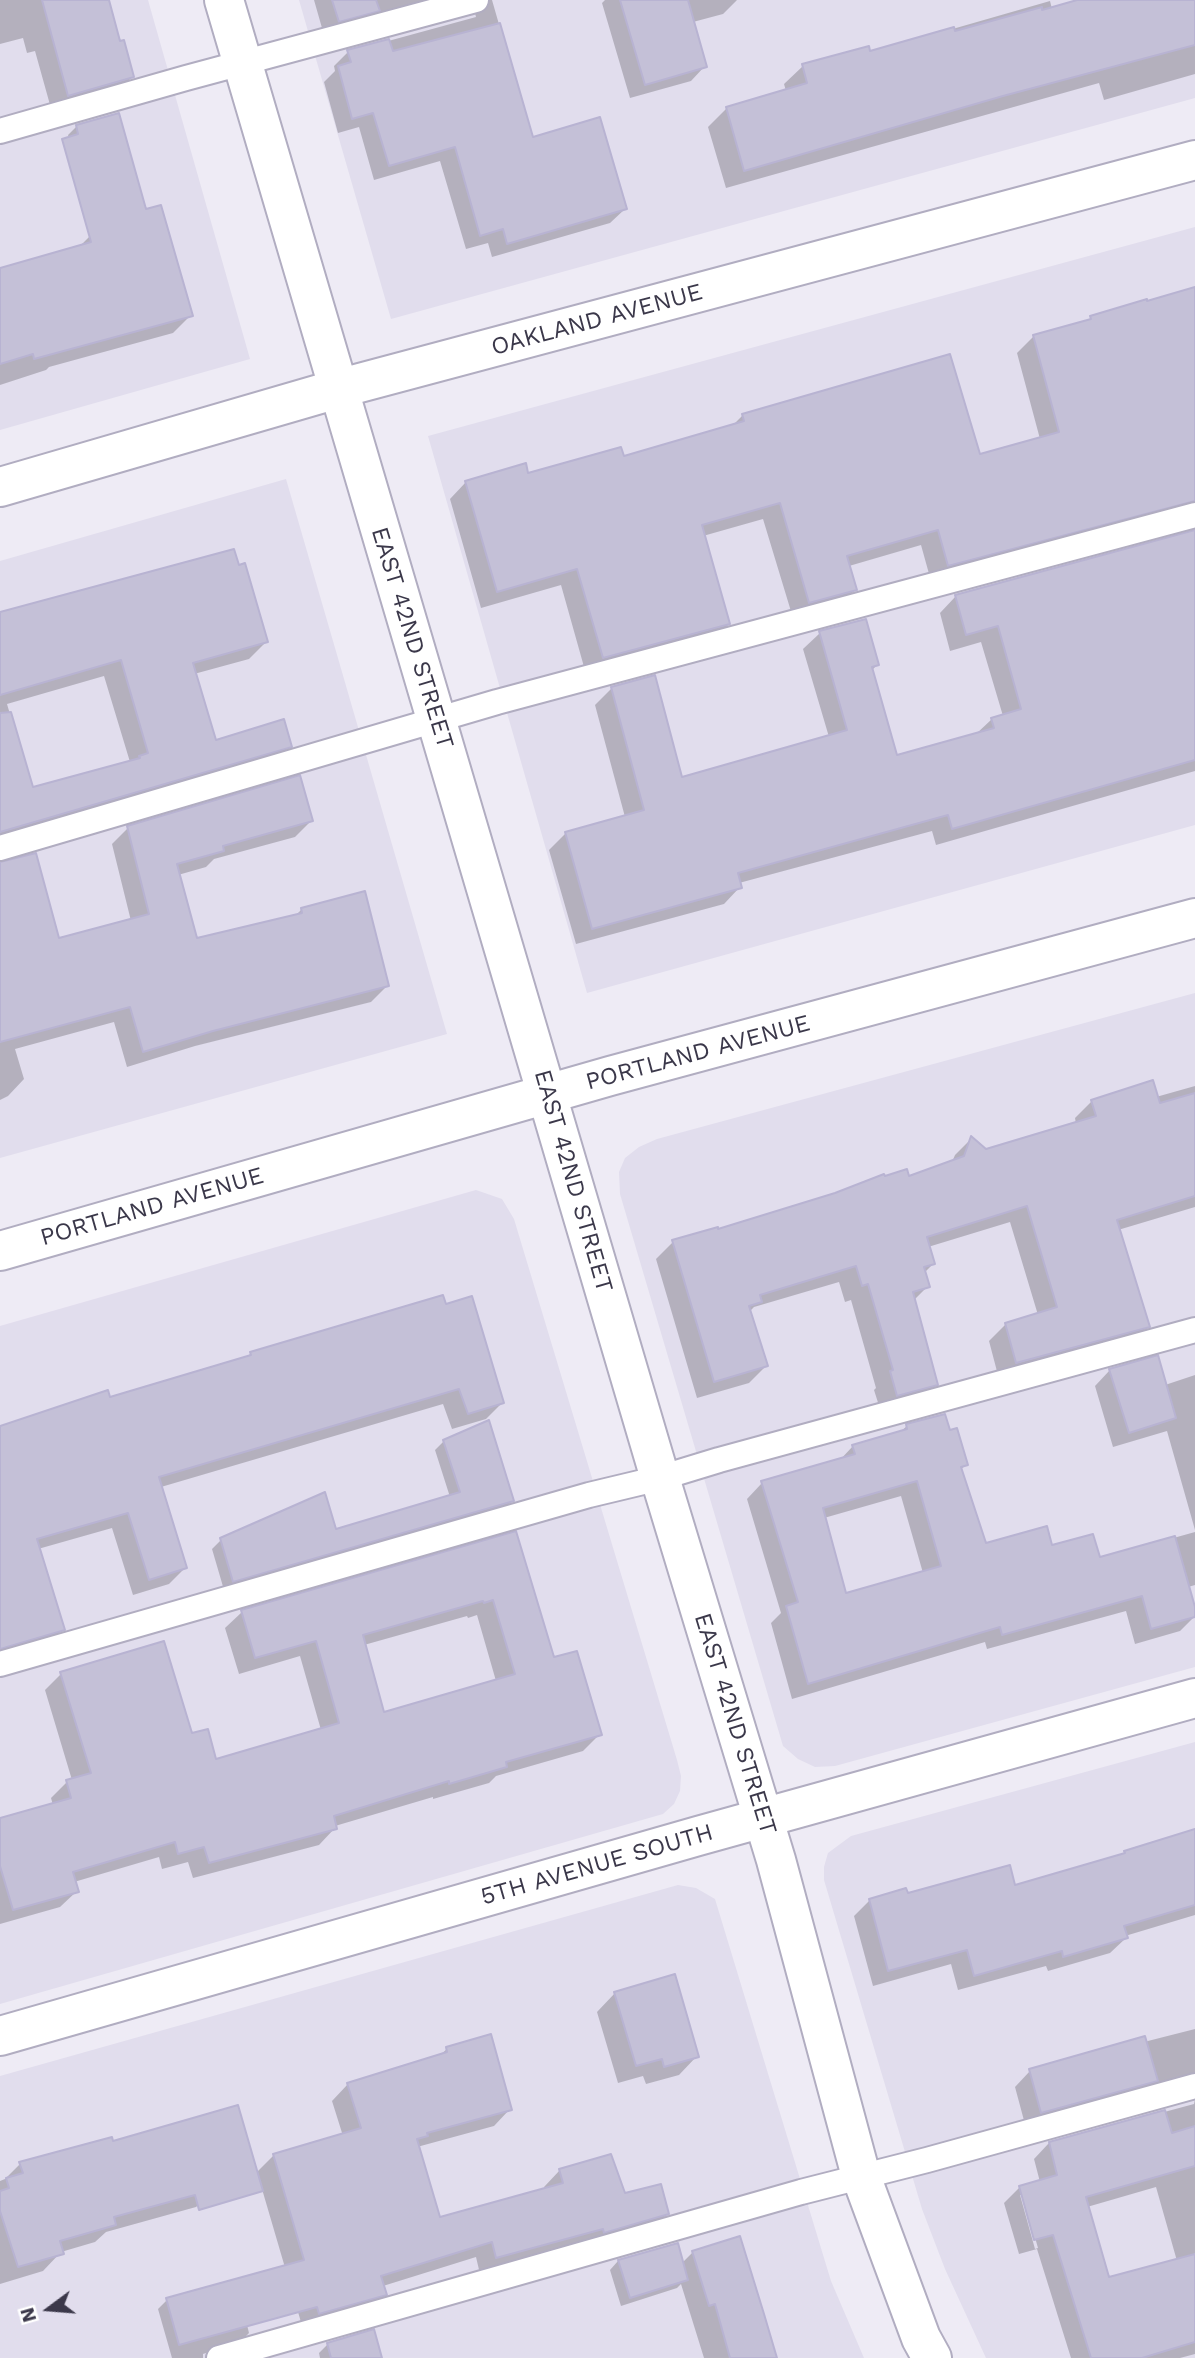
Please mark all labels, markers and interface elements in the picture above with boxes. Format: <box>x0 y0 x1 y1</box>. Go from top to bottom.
street label: OAKLAND AVENUE <box>488 278 706 362</box>
street label: EAST 42ND STREET <box>365 524 459 752</box>
street label: PORTLAND AVENUE <box>583 1009 813 1097</box>
street label: EAST 42ND STREET <box>527 1066 619 1296</box>
street label: PORTLAND AVENUE <box>37 1161 267 1253</box>
street label: EAST 42ND STREET <box>688 1610 782 1838</box>
street label: 5TH AVENUE SOUTH <box>478 1818 716 1912</box>
north arrow <box>14 2274 84 2344</box>
text: N <box>15 2305 41 2325</box>

